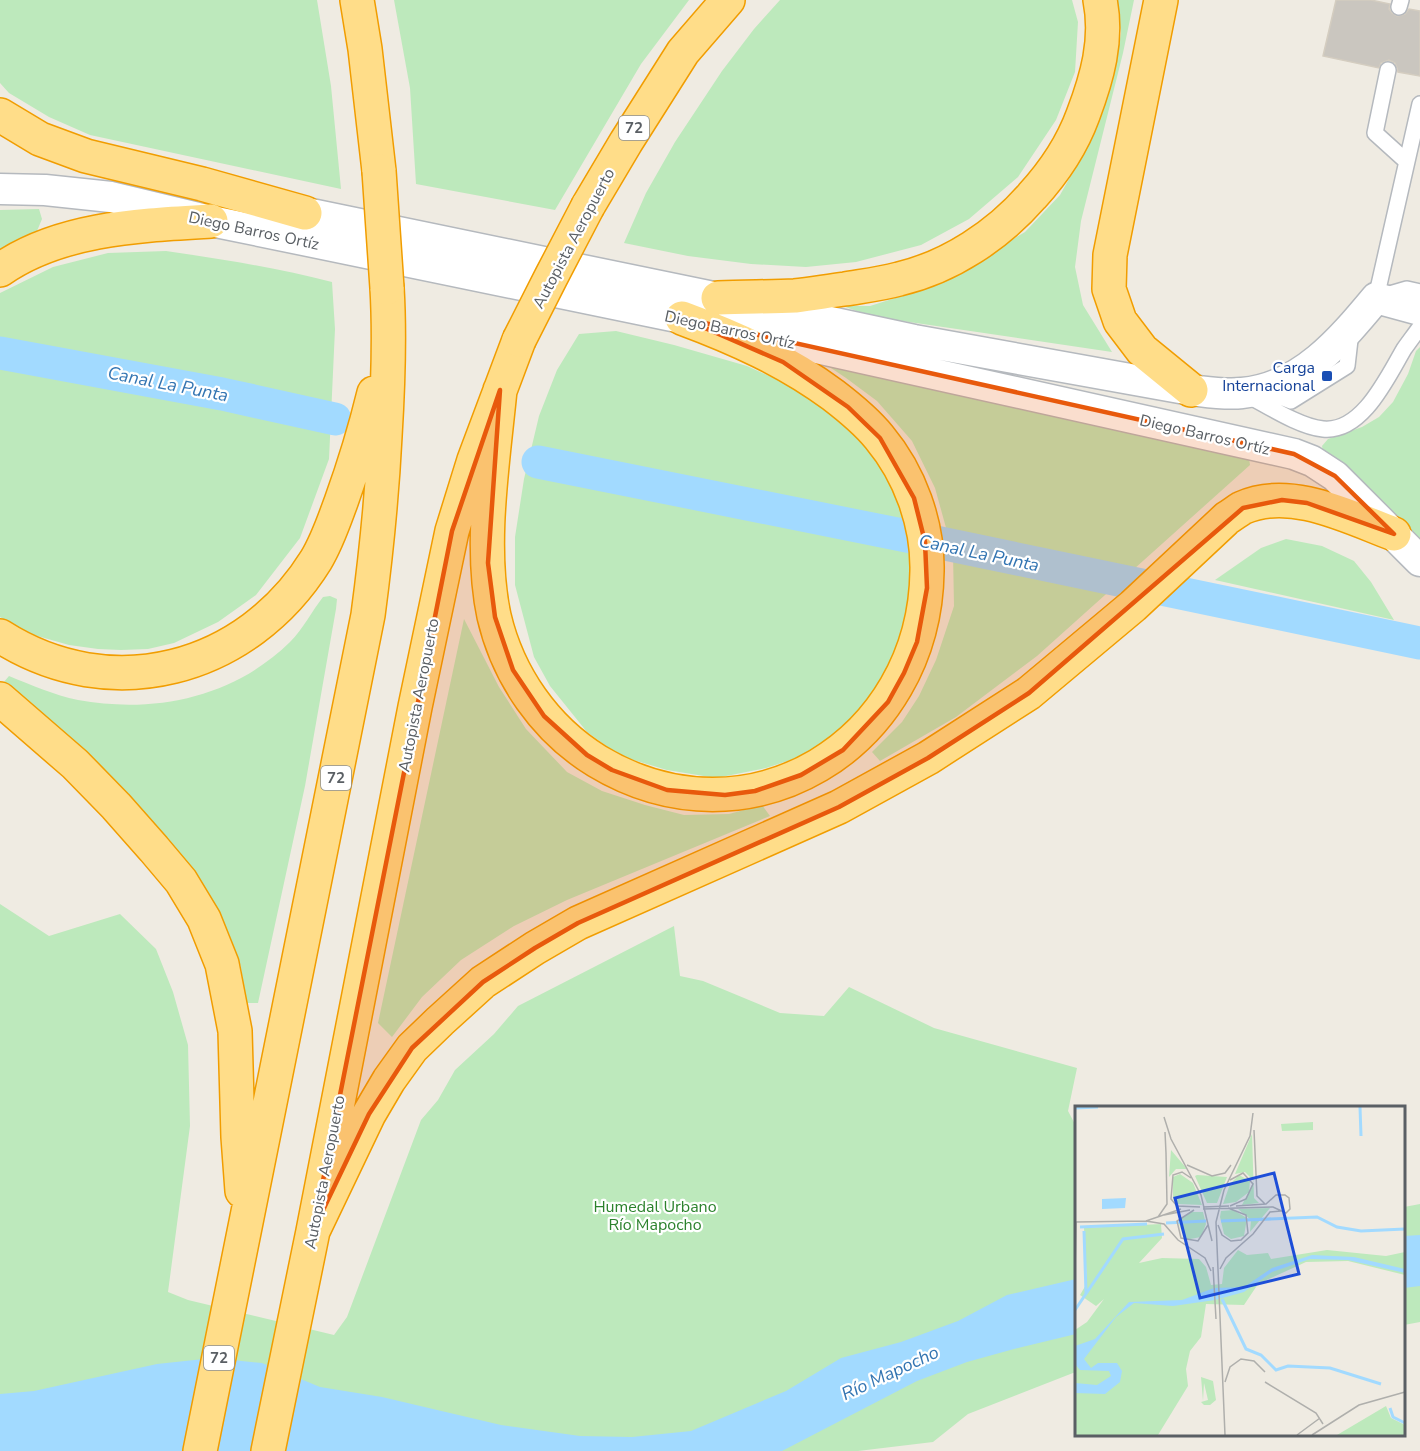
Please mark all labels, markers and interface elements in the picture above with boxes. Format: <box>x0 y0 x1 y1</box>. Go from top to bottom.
road number: 72 <box>619 116 649 140</box>
street label: Autopista Aeropuerto <box>528 164 620 312</box>
street label: Diego Barros Ortíz <box>186 206 321 256</box>
street label: Diego Barros Ortíz <box>662 305 797 355</box>
place label: Carga Internacional <box>1222 357 1315 397</box>
water label: Canal La Punta <box>106 361 230 407</box>
marker: Carga Internacional <box>1320 369 1334 383</box>
street label: Diego Barros Ortíz <box>1138 409 1272 461</box>
water label: Canal La Punta <box>917 529 1041 577</box>
street label: Autopista Aeropuerto <box>393 616 445 774</box>
road number: 72 <box>321 766 351 790</box>
street label: Autopista Aeropuerto <box>299 1093 351 1251</box>
inset map <box>1075 1106 1405 1436</box>
park label: Humedal Urbano Río Mapocho <box>593 1196 717 1236</box>
water label: Río Mapocho <box>837 1340 943 1406</box>
road number: 72 <box>204 1346 234 1370</box>

